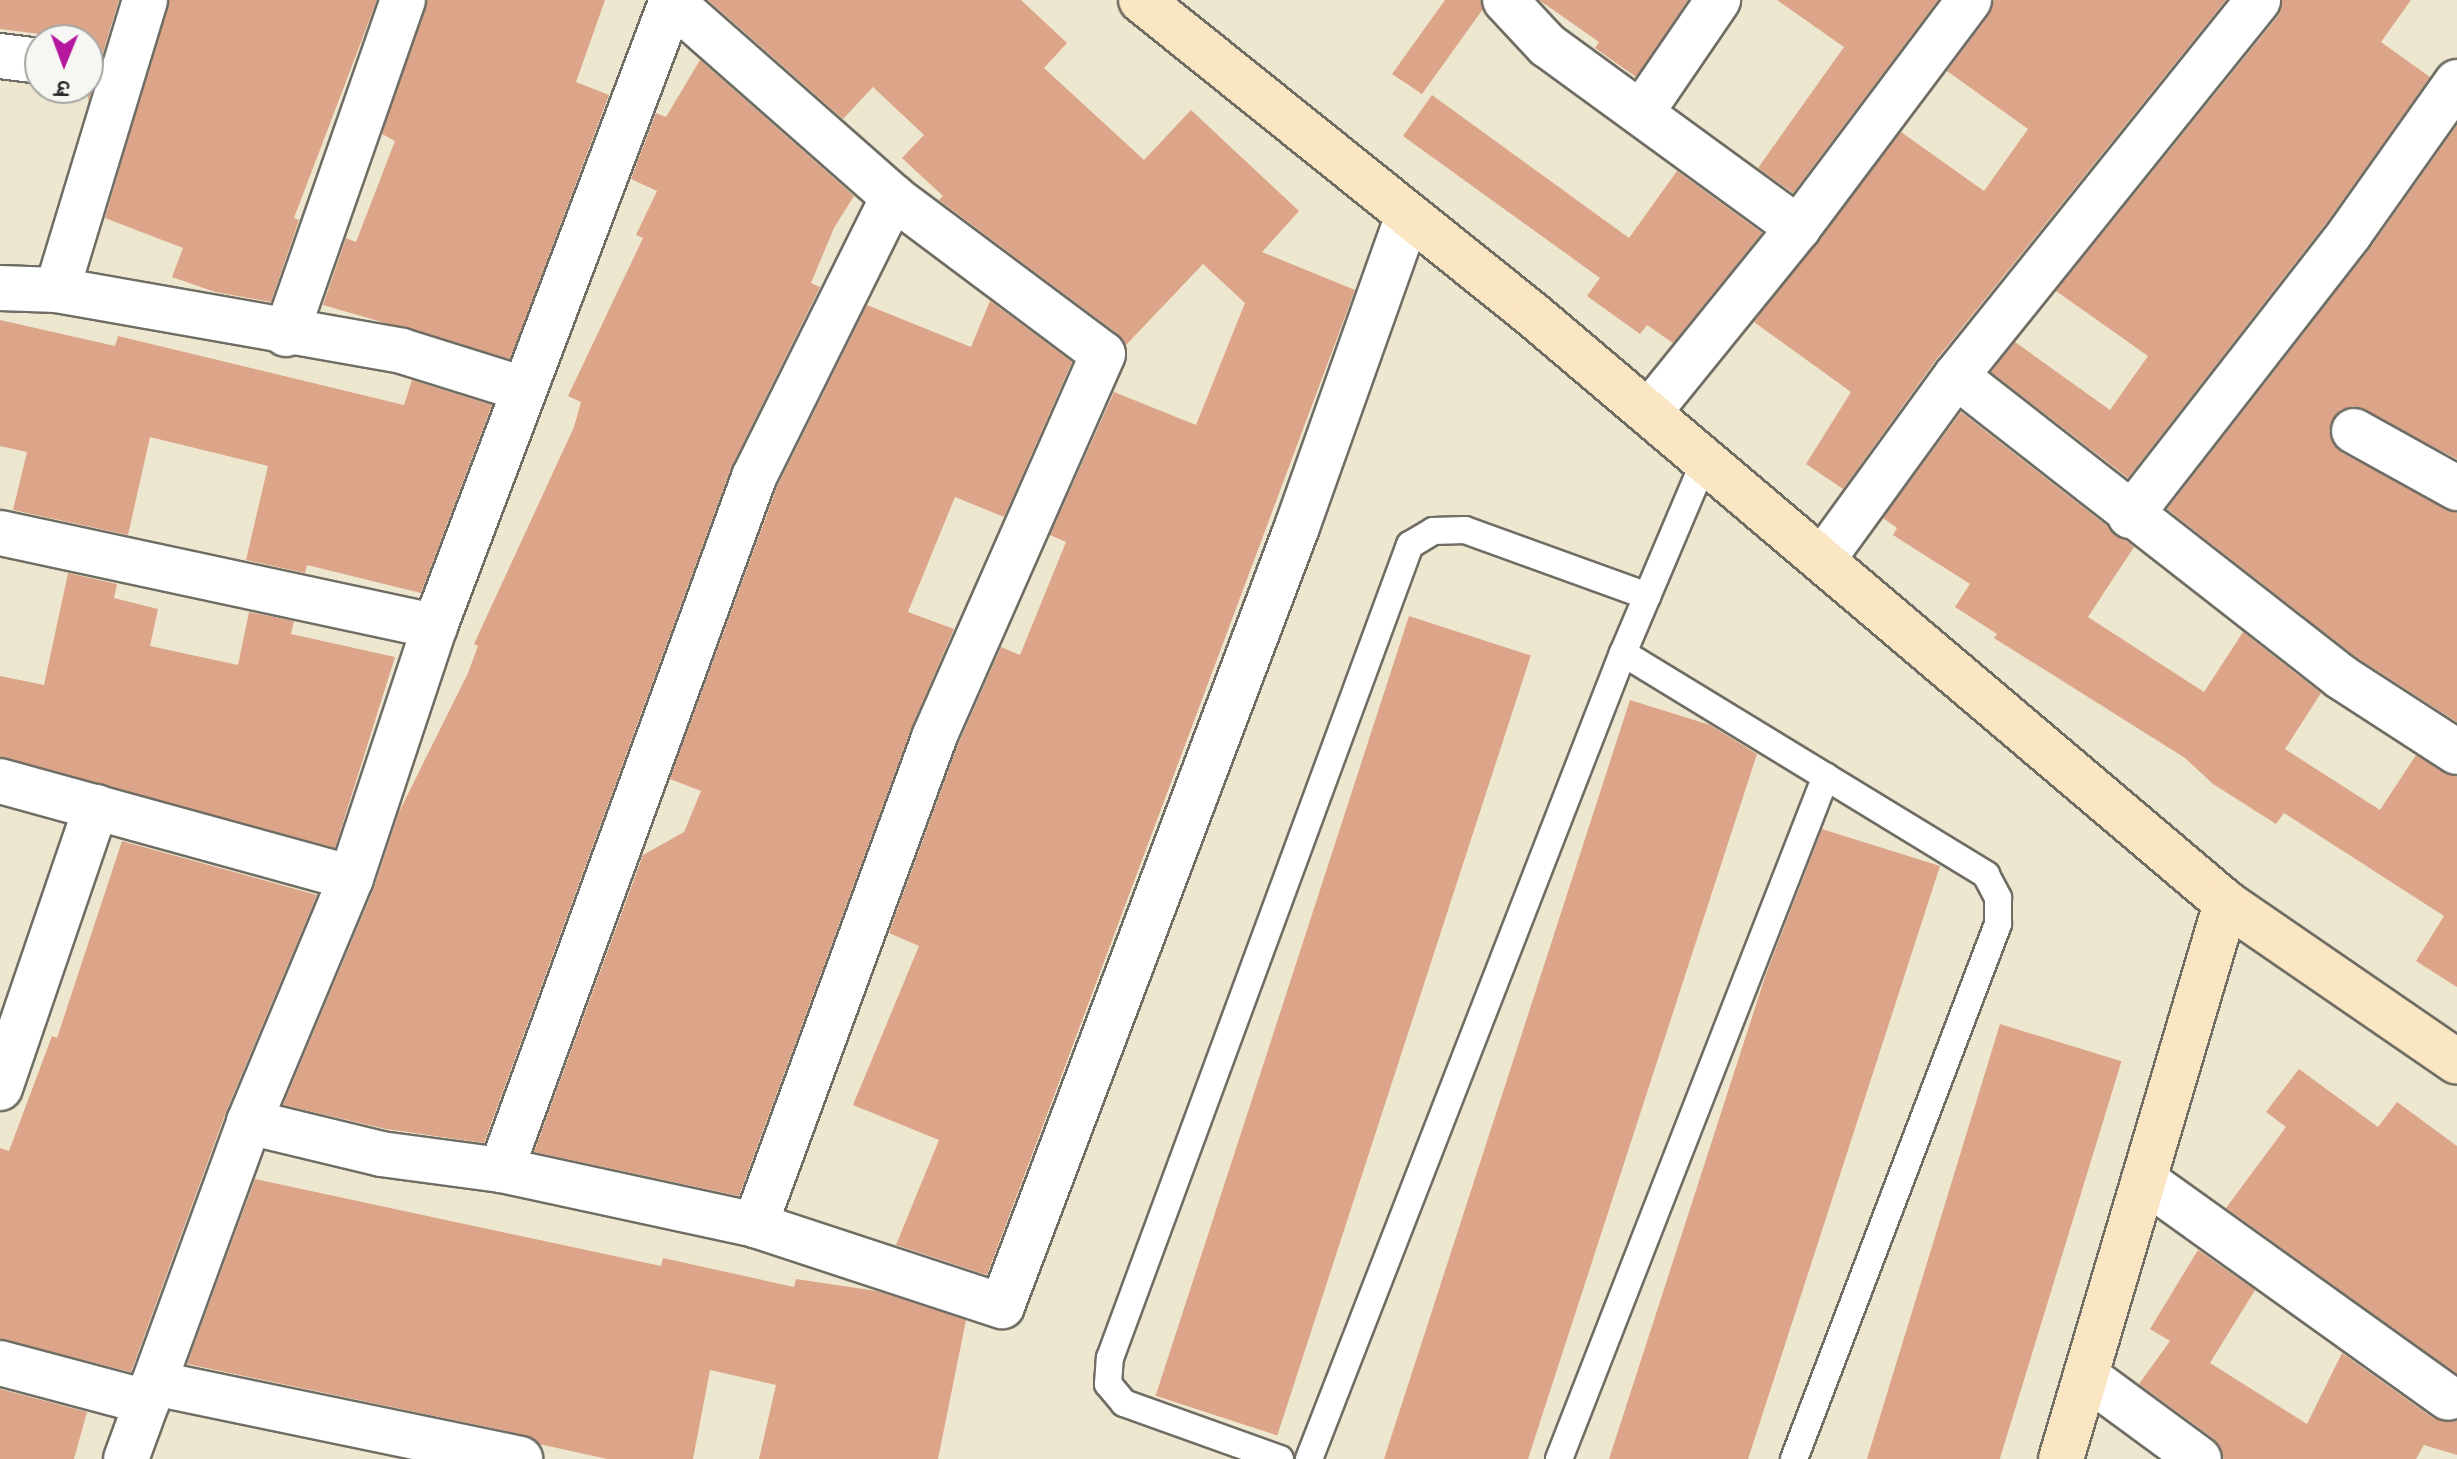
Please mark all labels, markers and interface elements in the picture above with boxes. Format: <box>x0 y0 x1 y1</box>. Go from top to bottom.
north arrow <box>24 24 104 104</box>
text: उ <box>56 69 71 104</box>

